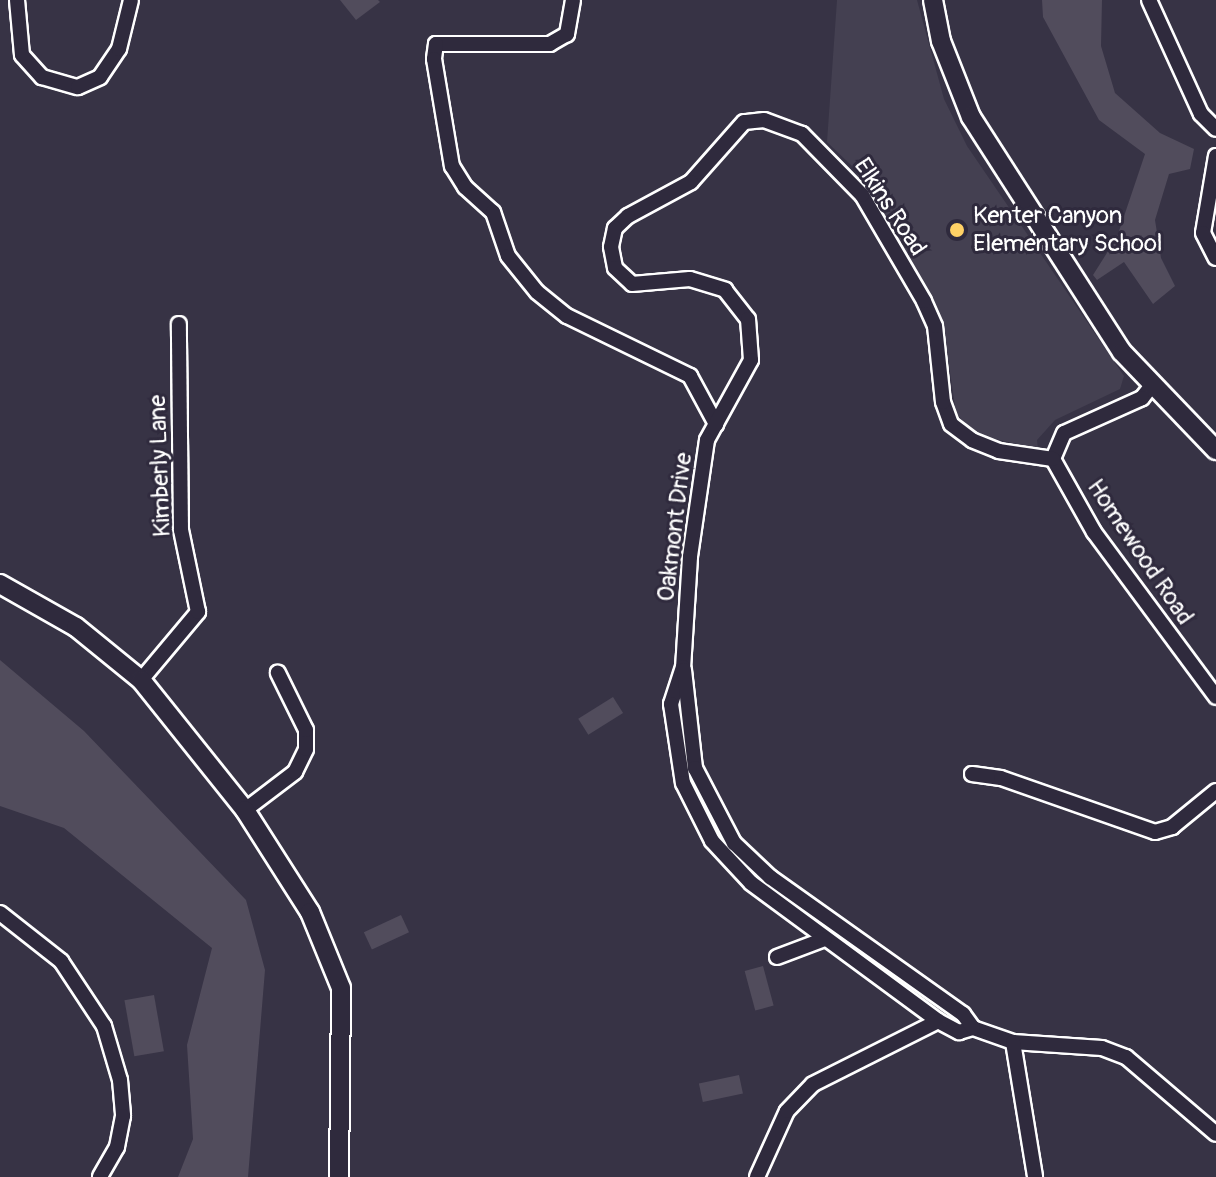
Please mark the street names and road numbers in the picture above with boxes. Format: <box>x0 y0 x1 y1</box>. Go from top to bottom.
street label: Elkins Road <box>848 153 932 261</box>
street label: Kimberly Lane <box>143 394 177 538</box>
street label: Oakmont Drive <box>652 451 698 603</box>
street label: Homewood Road <box>1081 474 1199 630</box>

